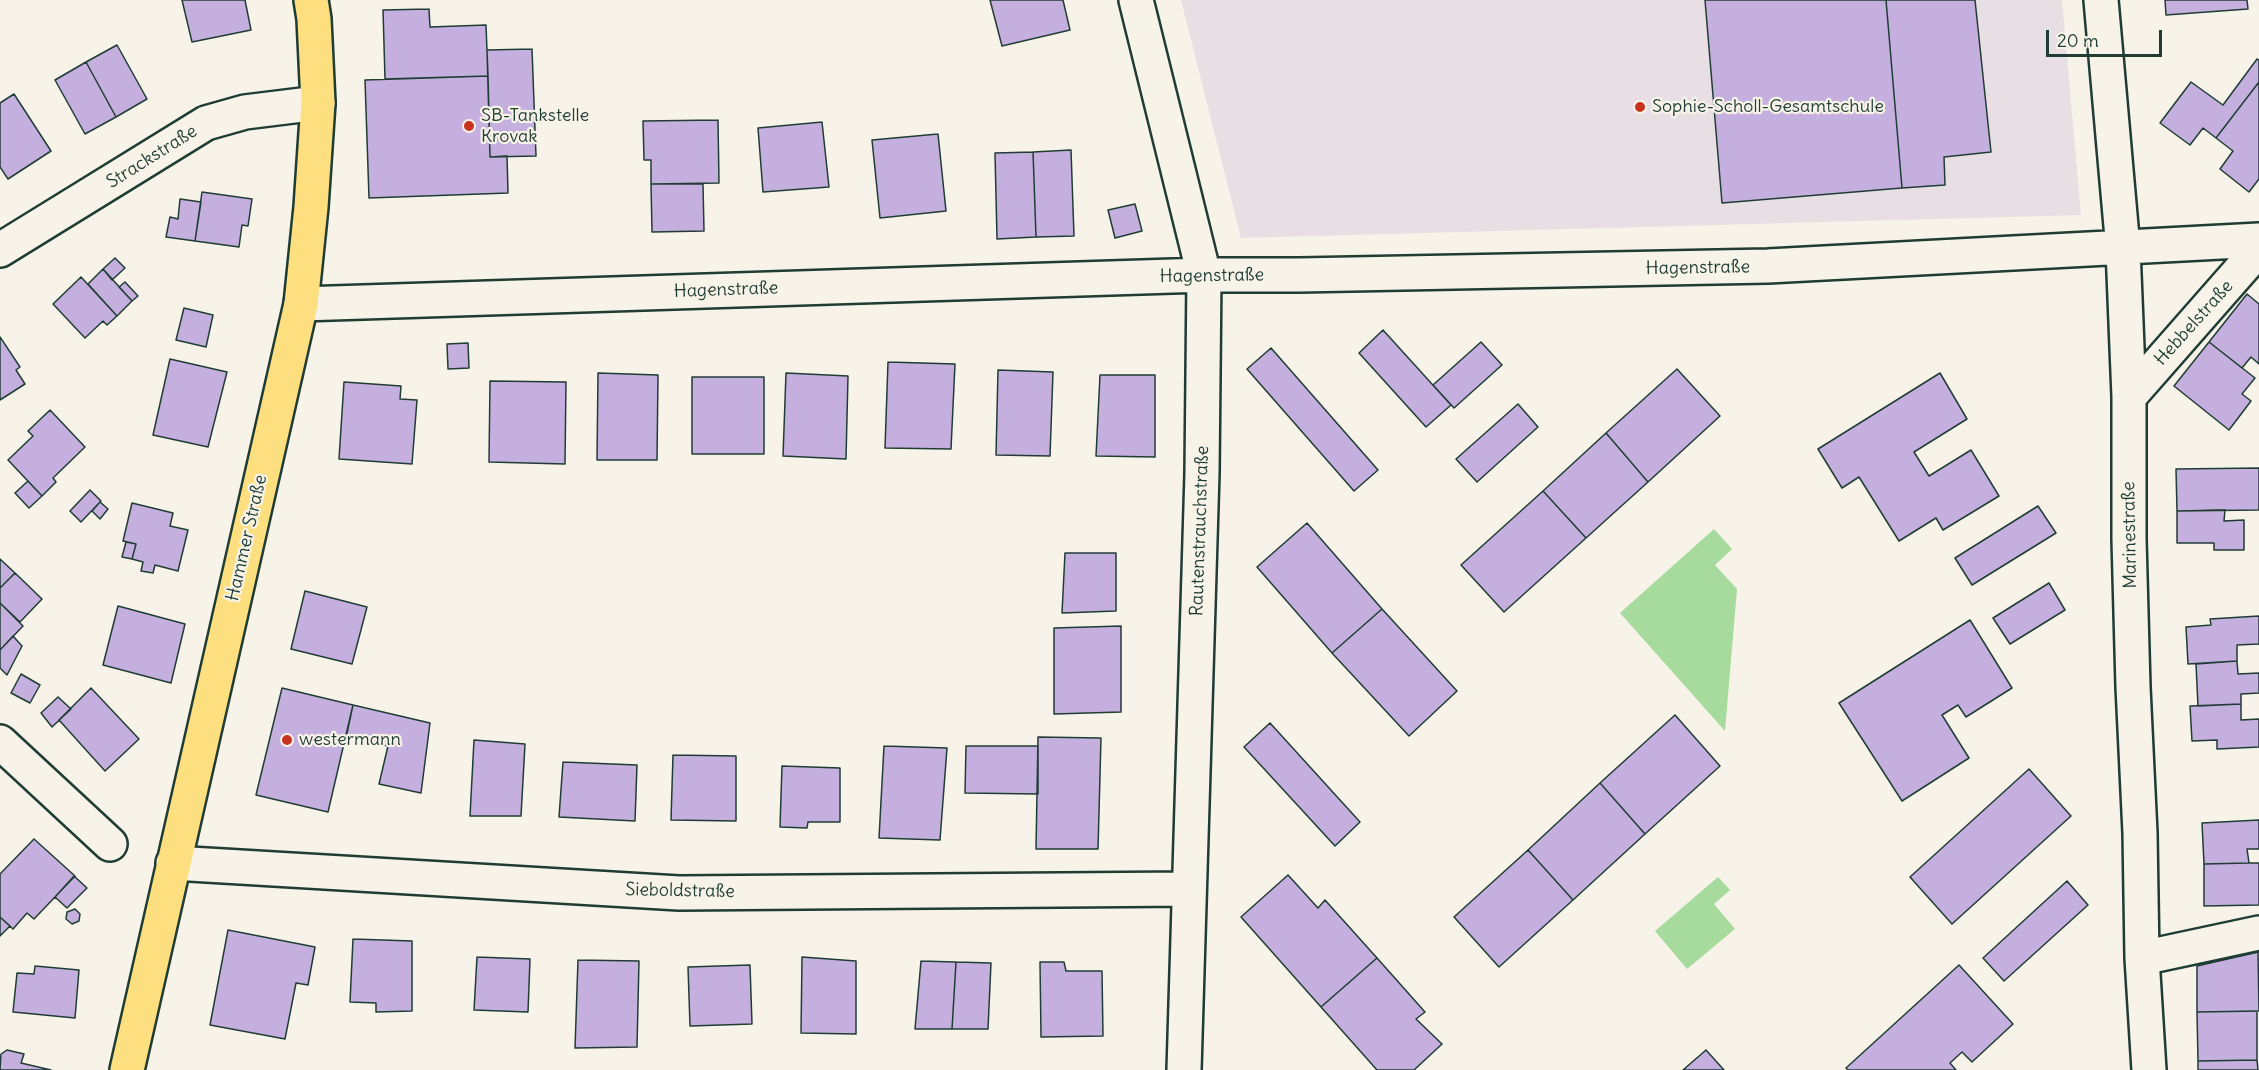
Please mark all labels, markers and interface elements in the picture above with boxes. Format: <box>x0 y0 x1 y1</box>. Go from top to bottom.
scale bar <box>2049 18 2164 56</box>
text: 20 m <box>2057 29 2099 52</box>
place label: Sophie-Scholl-Gesamtschule <box>1652 96 1884 118</box>
marker: Sophie-Scholl-Gesamtschule <box>1633 100 1647 114</box>
place label: SB-Tankstelle Krovak <box>481 105 589 148</box>
marker: SB-Tankstelle Krovak <box>462 119 476 133</box>
street label: Strackstraße <box>103 121 201 193</box>
street label: Hagenstraße <box>1646 256 1750 280</box>
street label: Hagenstraße <box>1160 264 1264 288</box>
street label: Hebbelstraße <box>2150 276 2238 370</box>
street label: Hagenstraße <box>673 277 779 303</box>
street label: Rautenstrauchstraße <box>1186 445 1214 617</box>
street label: Hammer Straße <box>222 473 272 603</box>
street label: Marinestraße <box>2118 481 2142 589</box>
place label: westermann <box>299 729 401 751</box>
marker: westermann <box>280 733 294 747</box>
street label: Sieboldstraße <box>625 879 735 903</box>

